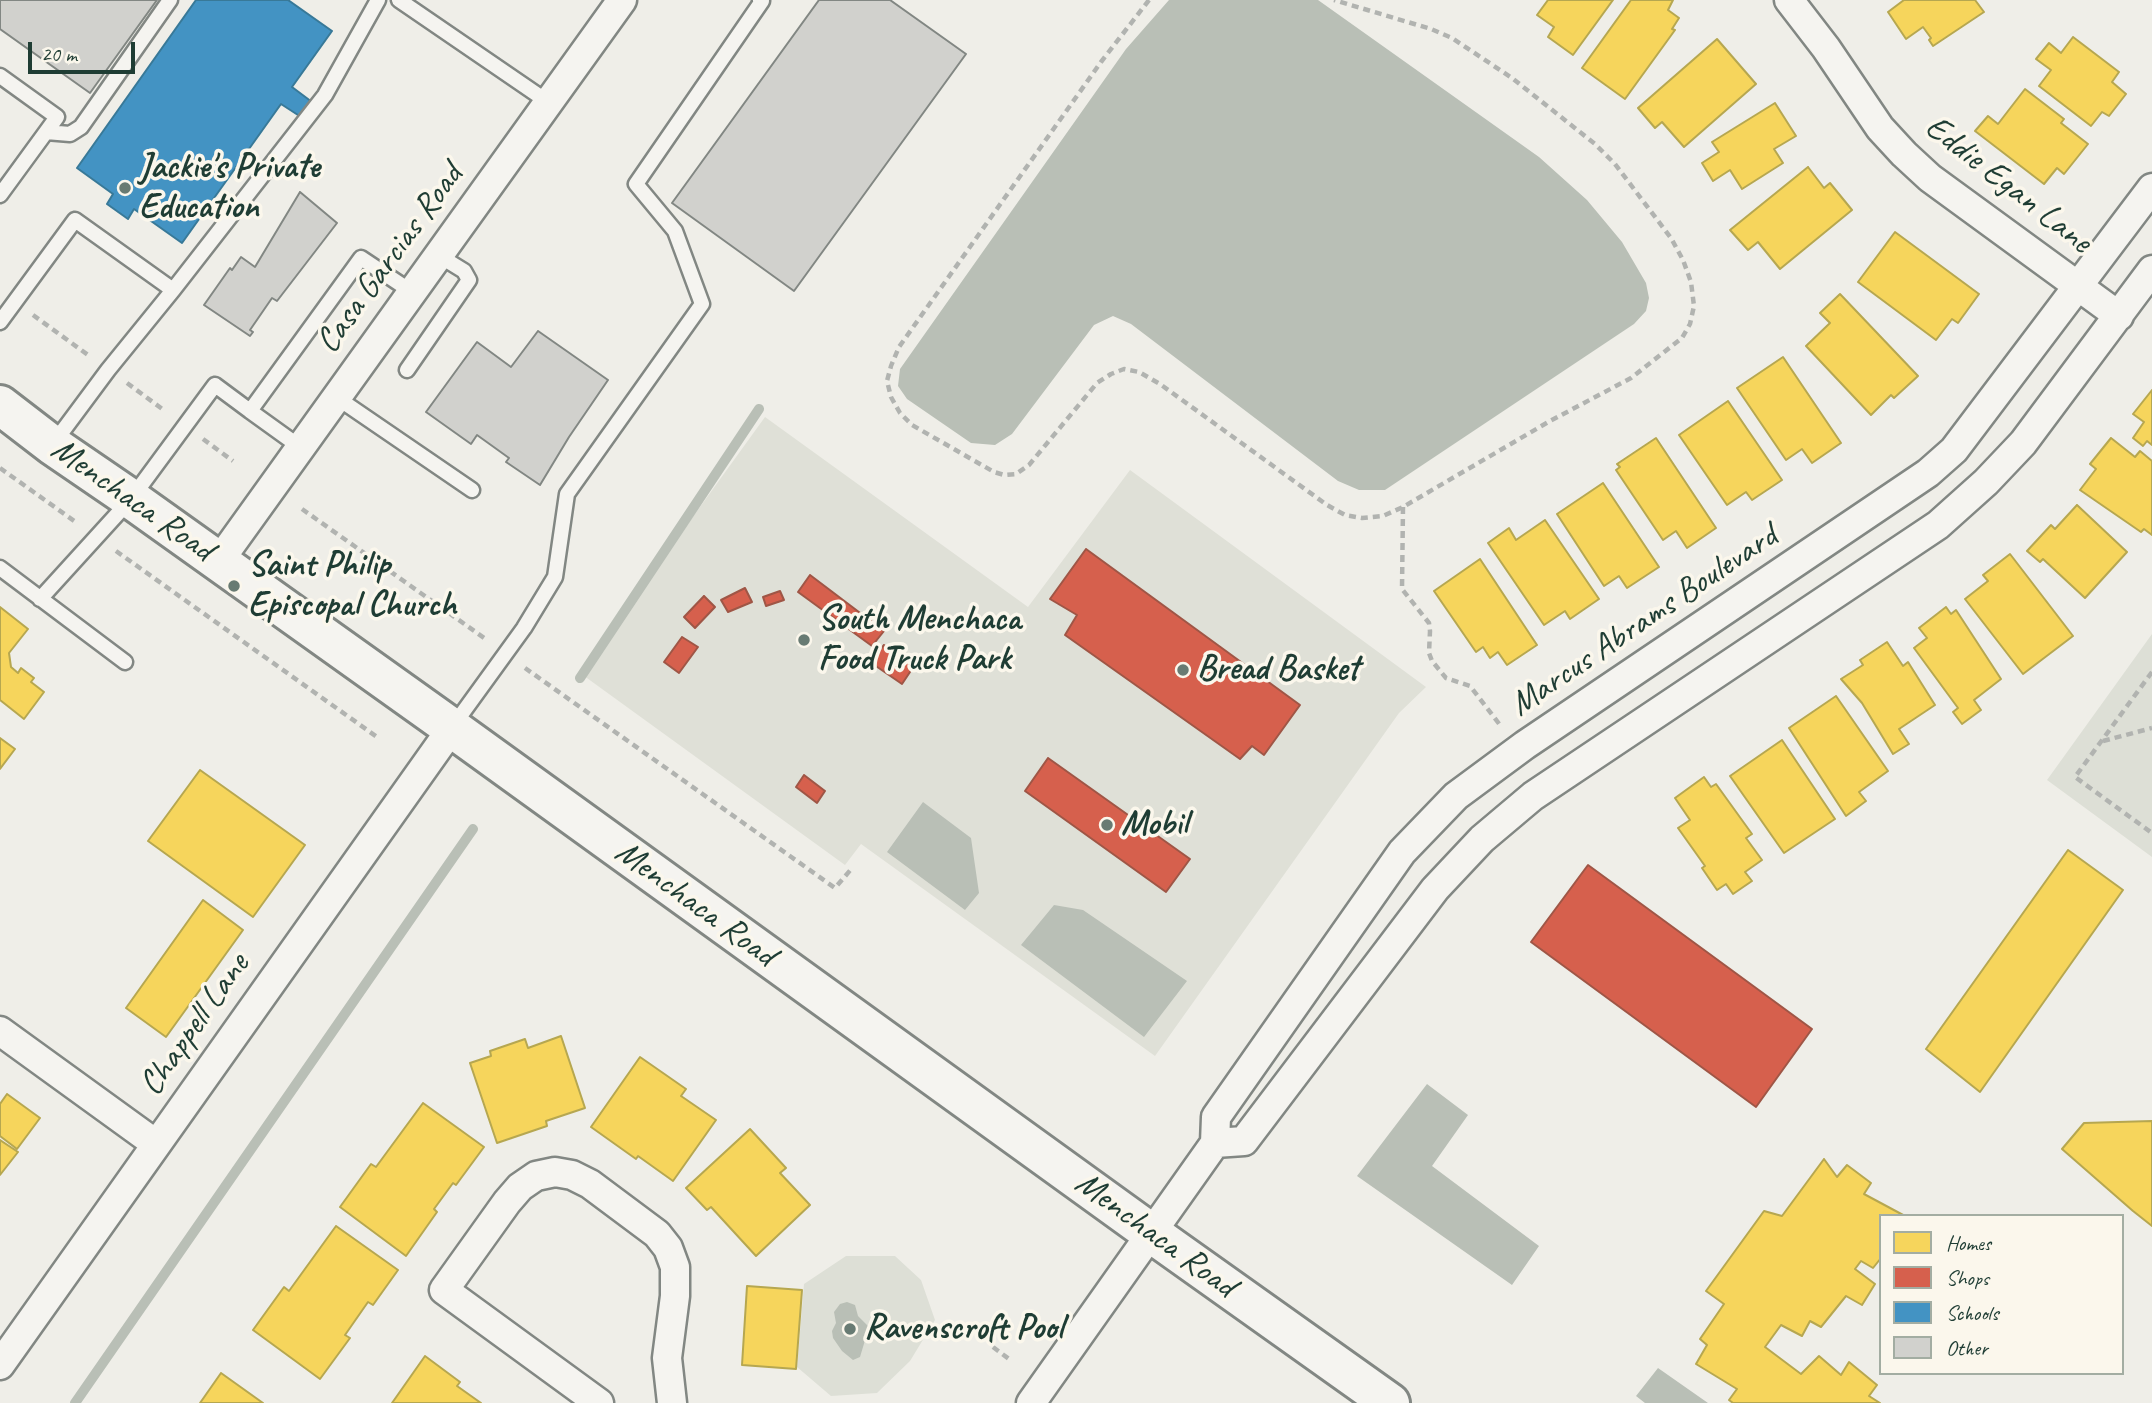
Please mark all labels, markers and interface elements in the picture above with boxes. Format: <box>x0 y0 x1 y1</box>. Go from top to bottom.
scale bar <box>32 28 138 72</box>
text: 20 m <box>41 41 77 67</box>
street label: Eddie Egan Lane <box>1916 107 2100 263</box>
place label: Jackie's Private Education <box>139 147 320 229</box>
street label: Casa Garcias Road <box>307 156 473 362</box>
marker: Jackie's Private Education <box>117 180 133 196</box>
street label: Menchaca Road <box>43 429 221 571</box>
street label: Marcus Abrams Boulevard <box>1502 516 1786 726</box>
place label: Saint Philip Episcopal Church <box>248 545 456 627</box>
marker: Saint Philip Episcopal Church <box>226 578 242 594</box>
place label: South Menchaca Food Truck Park <box>818 599 1021 681</box>
marker: South Menchaca Food Truck Park <box>796 632 812 648</box>
place label: Bread Basket <box>1197 649 1359 691</box>
marker: Bread Basket <box>1175 662 1191 678</box>
place label: Mobil <box>1121 804 1188 846</box>
marker: Mobil <box>1099 817 1115 833</box>
street label: Menchaca Road <box>606 832 784 976</box>
street label: Chappell Lane <box>131 946 259 1104</box>
street label: Menchaca Road <box>1066 1163 1244 1307</box>
legend <box>1879 1214 2124 1375</box>
text: Homes <box>1946 1230 1991 1256</box>
text: Shops <box>1946 1265 1989 1291</box>
text: Schools <box>1946 1300 1998 1326</box>
place label: Ravenscroft Pool <box>864 1308 1063 1350</box>
marker: Ravenscroft Pool <box>842 1321 858 1337</box>
text: Other <box>1946 1335 1988 1361</box>

